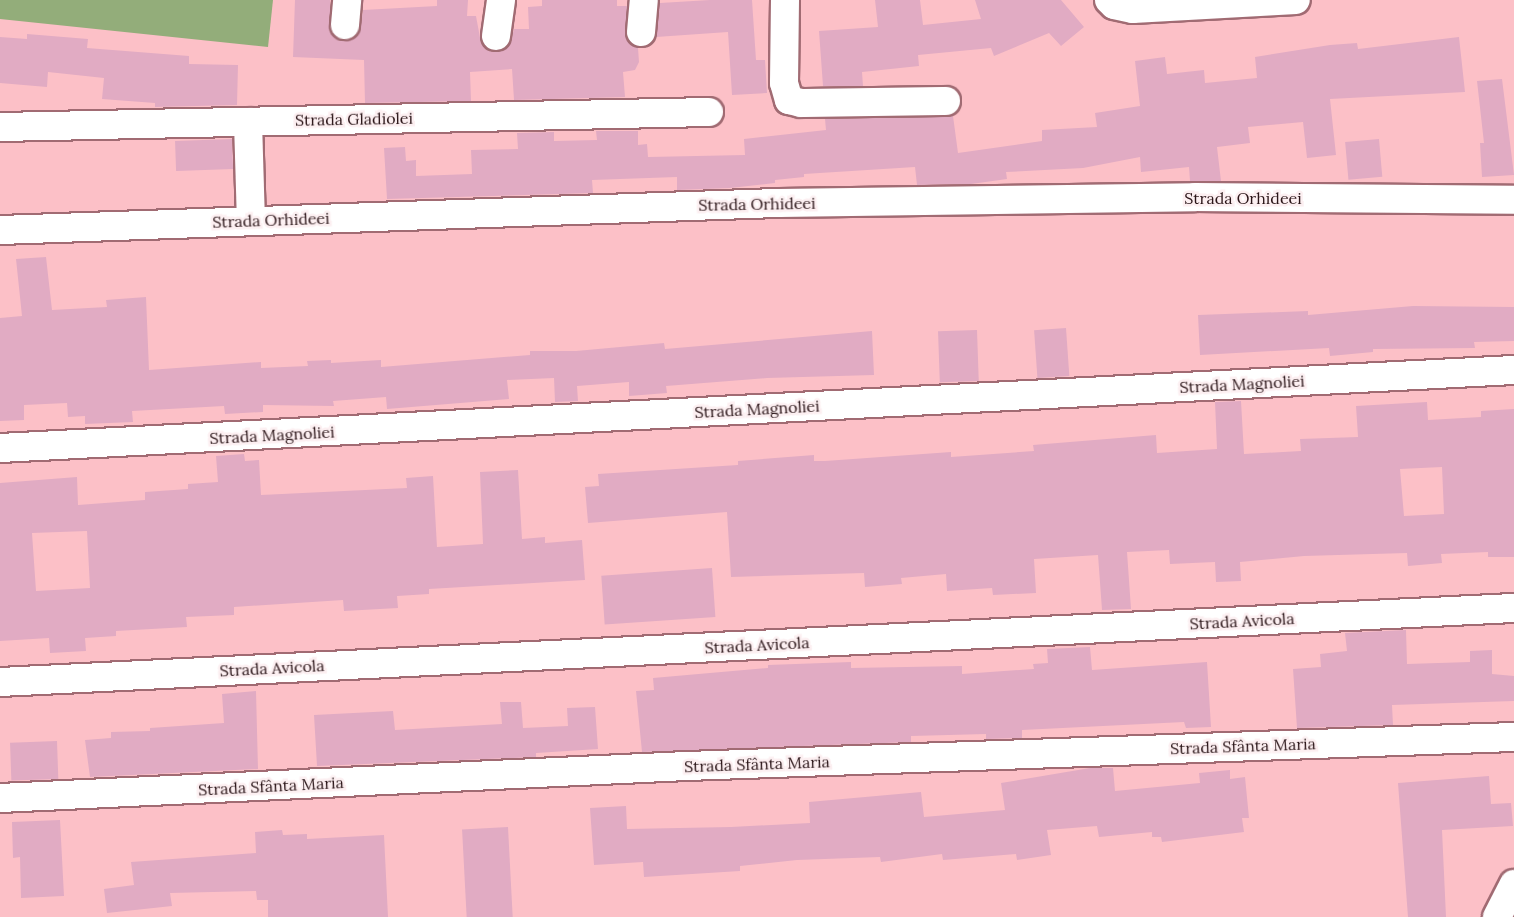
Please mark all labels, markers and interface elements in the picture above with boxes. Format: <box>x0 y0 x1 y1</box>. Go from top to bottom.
street label: Strada Gladiolei <box>295 108 413 130</box>
street label: Strada Orhideei <box>1184 188 1302 208</box>
street label: Strada Orhideei <box>698 193 816 215</box>
street label: Strada Orhideei <box>212 208 330 232</box>
street label: Strada Magnoliei <box>1179 371 1305 397</box>
street label: Strada Magnoliei <box>694 396 820 422</box>
street label: Strada Magnoliei <box>209 422 335 448</box>
street label: Strada Avicola <box>1189 609 1295 633</box>
street label: Strada Avicola <box>704 633 810 657</box>
street label: Strada Avicola <box>219 656 325 680</box>
street label: Strada Sfânta Maria <box>1170 734 1316 758</box>
street label: Strada Sfânta Maria <box>684 752 830 776</box>
street label: Strada Sfânta Maria <box>198 773 344 799</box>

